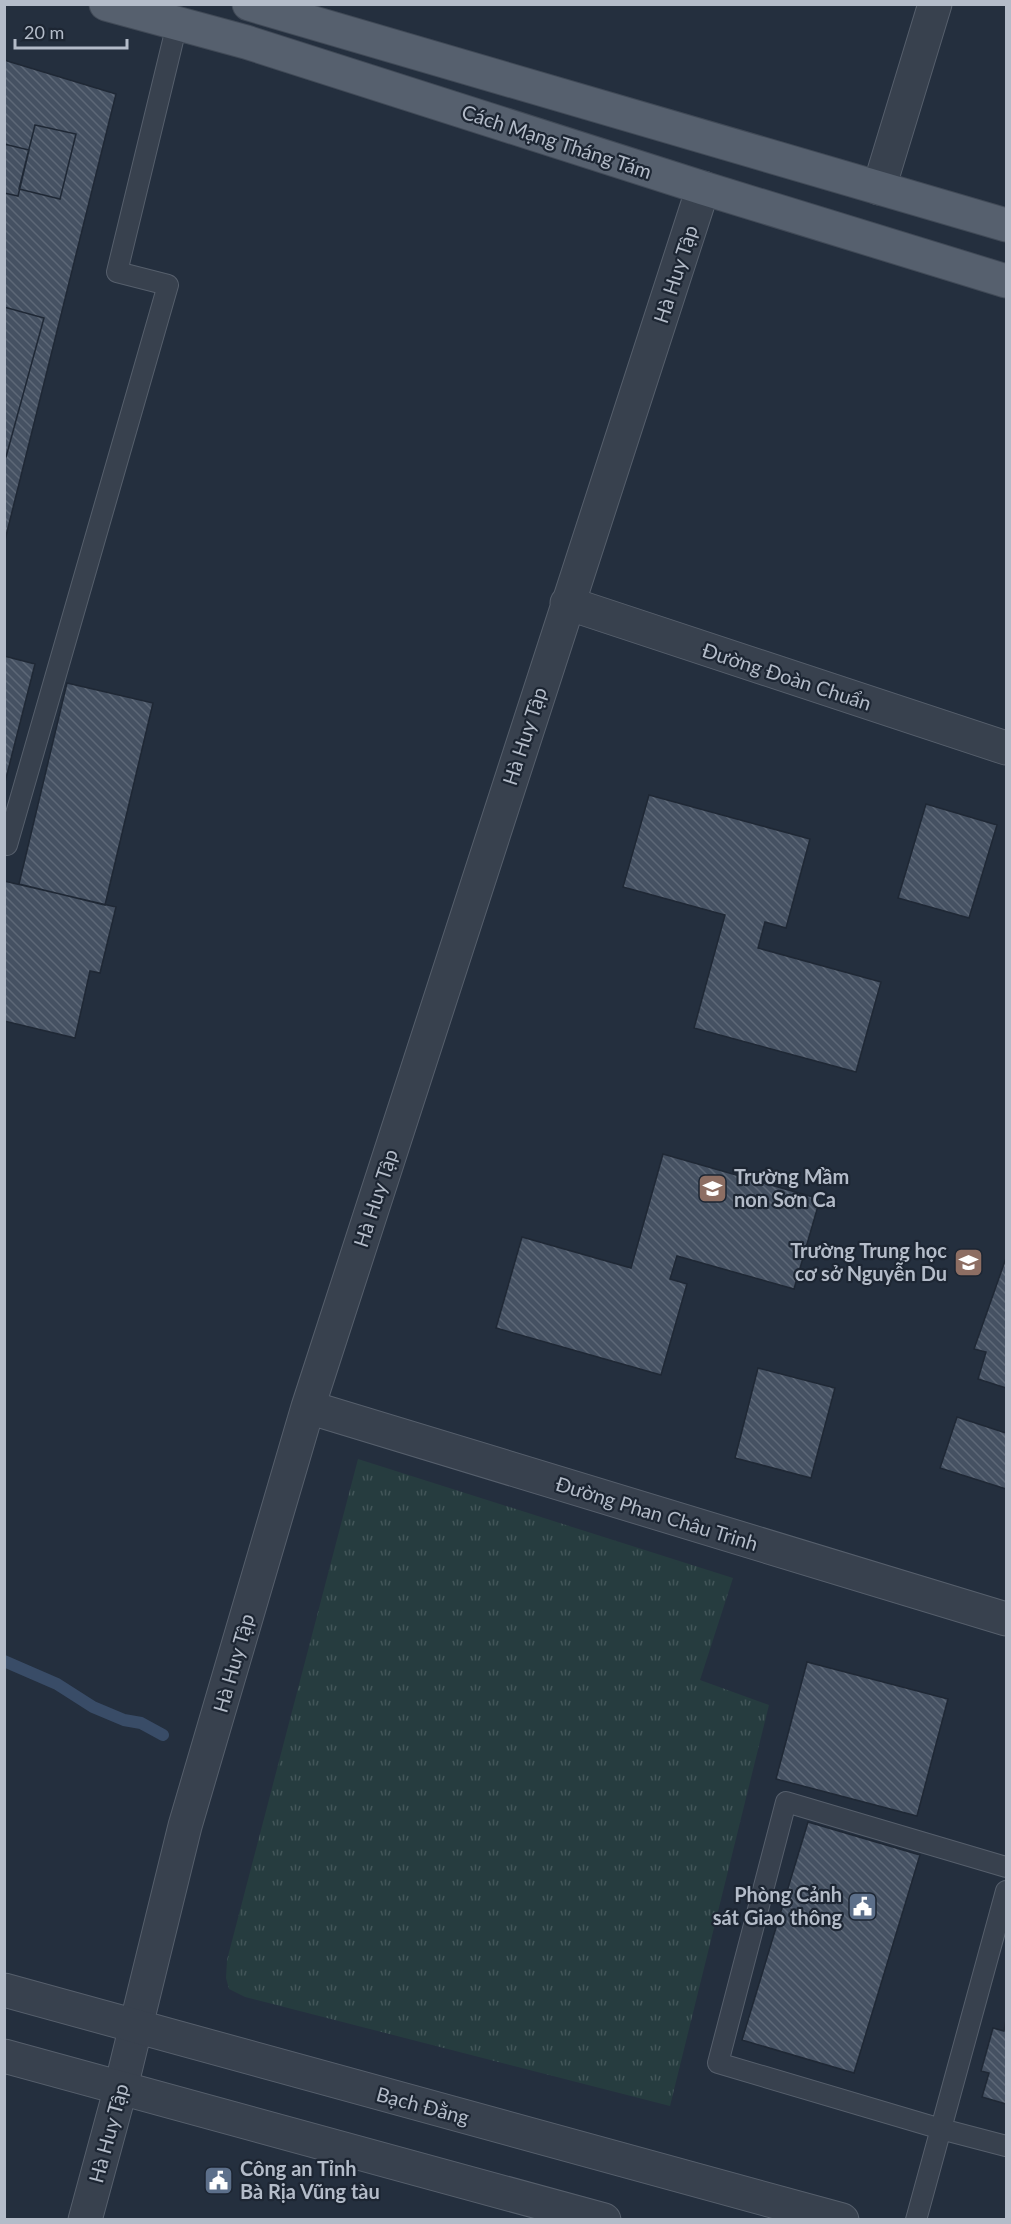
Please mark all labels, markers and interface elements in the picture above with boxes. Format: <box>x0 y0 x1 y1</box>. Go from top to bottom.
scale bar <box>15 12 128 50</box>
text: 20 m <box>24 21 64 43</box>
street label: Cách Mạng Tháng Tám <box>459 99 655 183</box>
street label: Hà Huy Tập <box>648 222 702 326</box>
street label: Đường Đoàn Chuẩn <box>699 637 875 715</box>
street label: Hà Huy Tập <box>497 684 551 788</box>
street label: Hà Huy Tập <box>348 1146 402 1250</box>
place label: Trường Mầm non Sơn Ca <box>734 1164 849 1211</box>
school or university icon: Trường Mầm non Sơn Ca <box>697 1172 729 1204</box>
place label: Trường Trung học cơ sở Nguyễn Du <box>790 1238 947 1285</box>
school or university icon: Trường Trung học cơ sở Nguyễn Du <box>952 1246 984 1278</box>
street label: Đường Phan Châu Trinh <box>553 1471 761 1555</box>
street label: Hà Huy Tập <box>207 1611 259 1715</box>
place label: Phòng Cảnh sát Giao thông <box>713 1882 842 1929</box>
public building icon: Phòng Cảnh sát Giao thông <box>847 1890 879 1922</box>
street label: Hà Huy Tập <box>83 2081 133 2185</box>
street label: Bạch Đằng <box>374 2081 472 2129</box>
place label: Công an Tỉnh Bà Rịa Vũng tàu <box>240 2156 380 2203</box>
public building icon: Công an Tỉnh Bà Rịa Vũng tàu <box>203 2164 235 2196</box>

